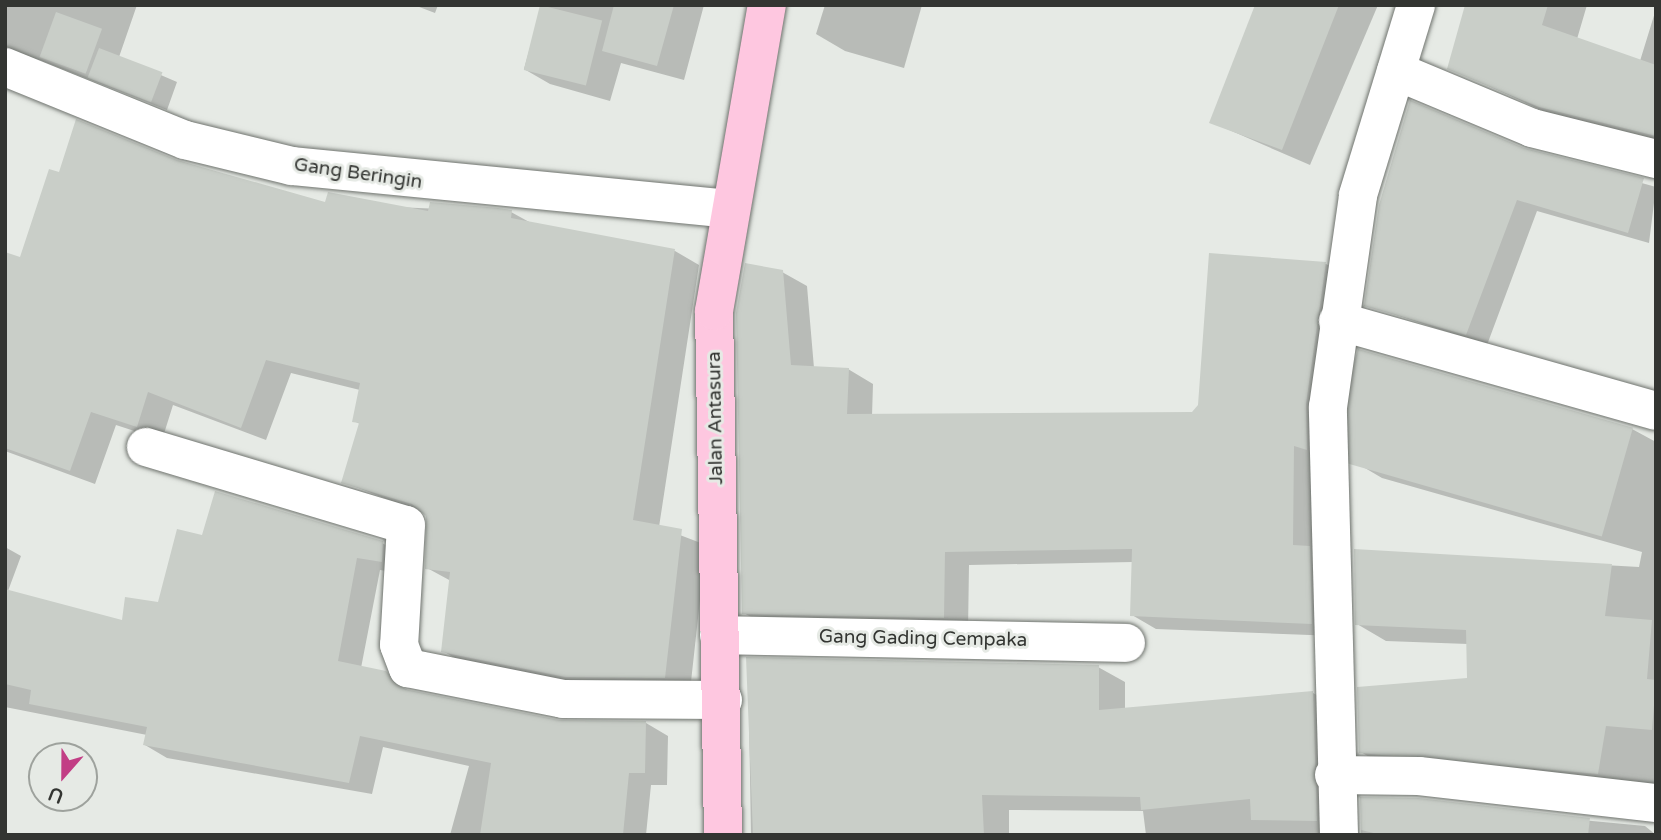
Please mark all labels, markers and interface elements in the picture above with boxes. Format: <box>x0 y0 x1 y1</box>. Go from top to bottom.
street label: Gang Beringin <box>292 154 424 194</box>
street label: Jalan Antasura <box>703 351 729 485</box>
street label: Gang Gading Cempaka <box>819 626 1027 652</box>
north arrow <box>28 742 98 812</box>
text: U <box>46 782 67 808</box>

